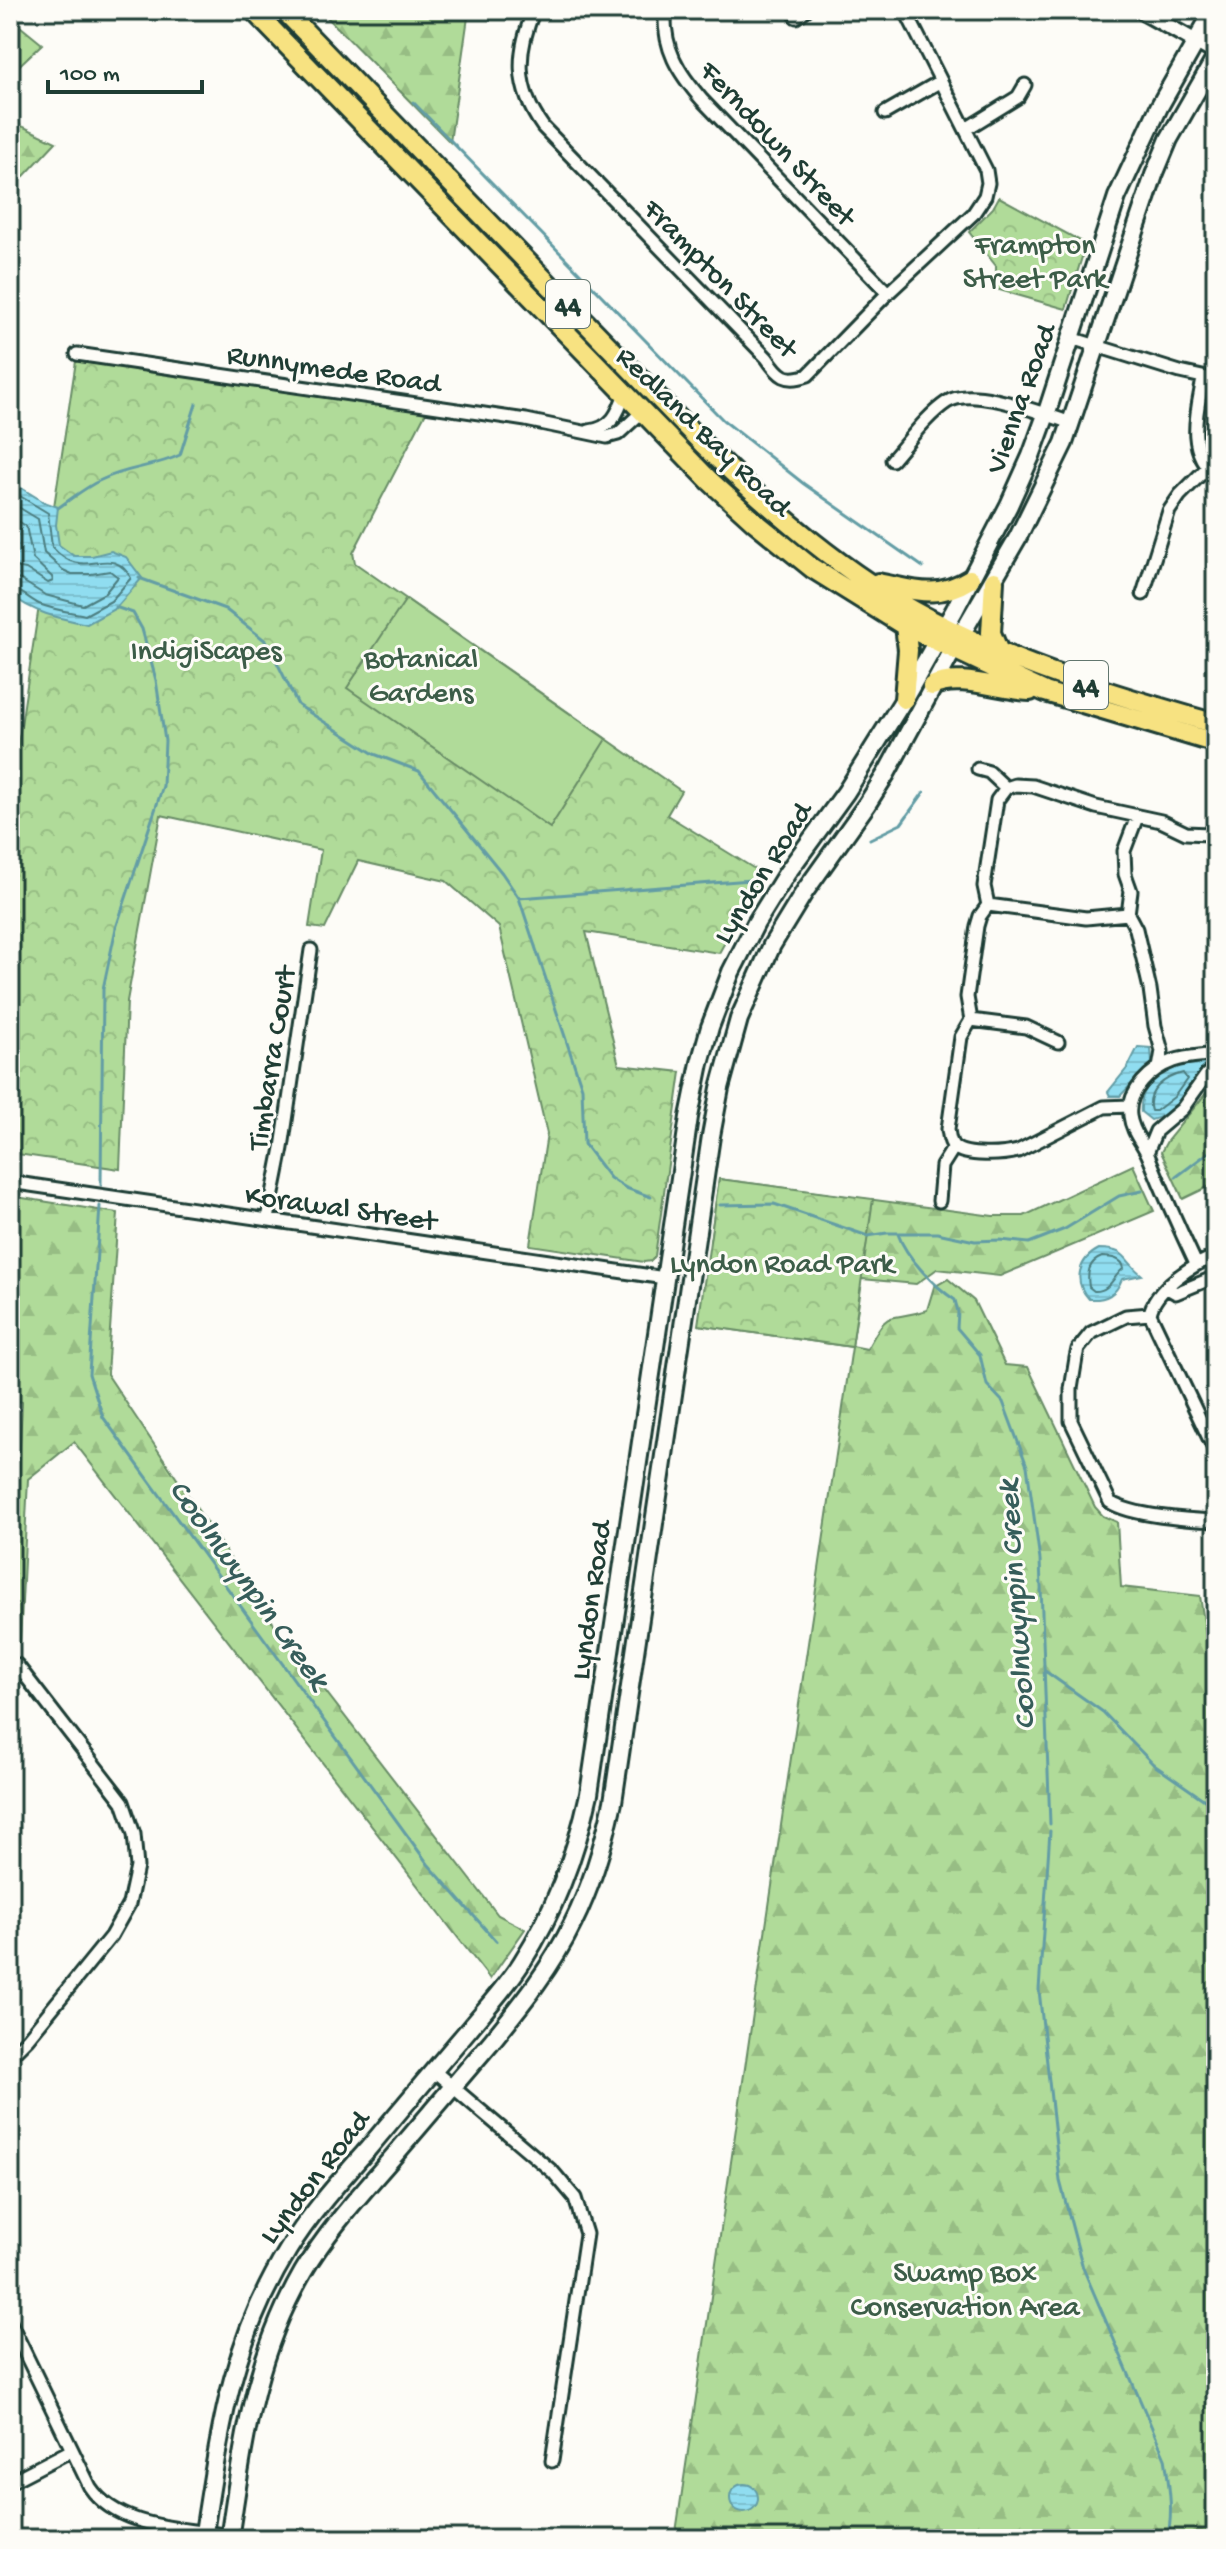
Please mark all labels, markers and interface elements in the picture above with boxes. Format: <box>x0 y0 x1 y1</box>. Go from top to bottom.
scale bar <box>48 44 202 94</box>
street label: Ferndown Street <box>689 54 863 237</box>
text: 100 m <box>59 61 120 90</box>
street label: Frampton Street <box>633 192 805 369</box>
park label: Frampton Street Park <box>963 230 1110 299</box>
road number: 44 <box>546 280 590 328</box>
street label: Vienna Road <box>980 318 1067 480</box>
street label: Runnymede Road <box>224 339 445 404</box>
street label: Redland Bay Road <box>607 341 799 528</box>
park label: IndigiScapes <box>130 636 283 671</box>
park label: Botanical Gardens <box>363 644 478 713</box>
road number: 44 <box>1064 661 1108 709</box>
street label: Lyndon Road <box>708 795 823 952</box>
street label: Timbarra Court <box>242 962 307 1155</box>
street label: Korawal Street <box>242 1180 441 1242</box>
park label: Lyndon Road Park <box>670 1249 897 1284</box>
water label: Coolnwynpin Creek <box>158 1474 337 1700</box>
water label: Coolnwynpin Creek <box>991 1476 1047 1731</box>
street label: Lyndon Road <box>565 1517 622 1682</box>
street label: Lyndon Road <box>253 2103 381 2253</box>
park label: Swamp Box Conservation Area <box>850 2258 1081 2327</box>

